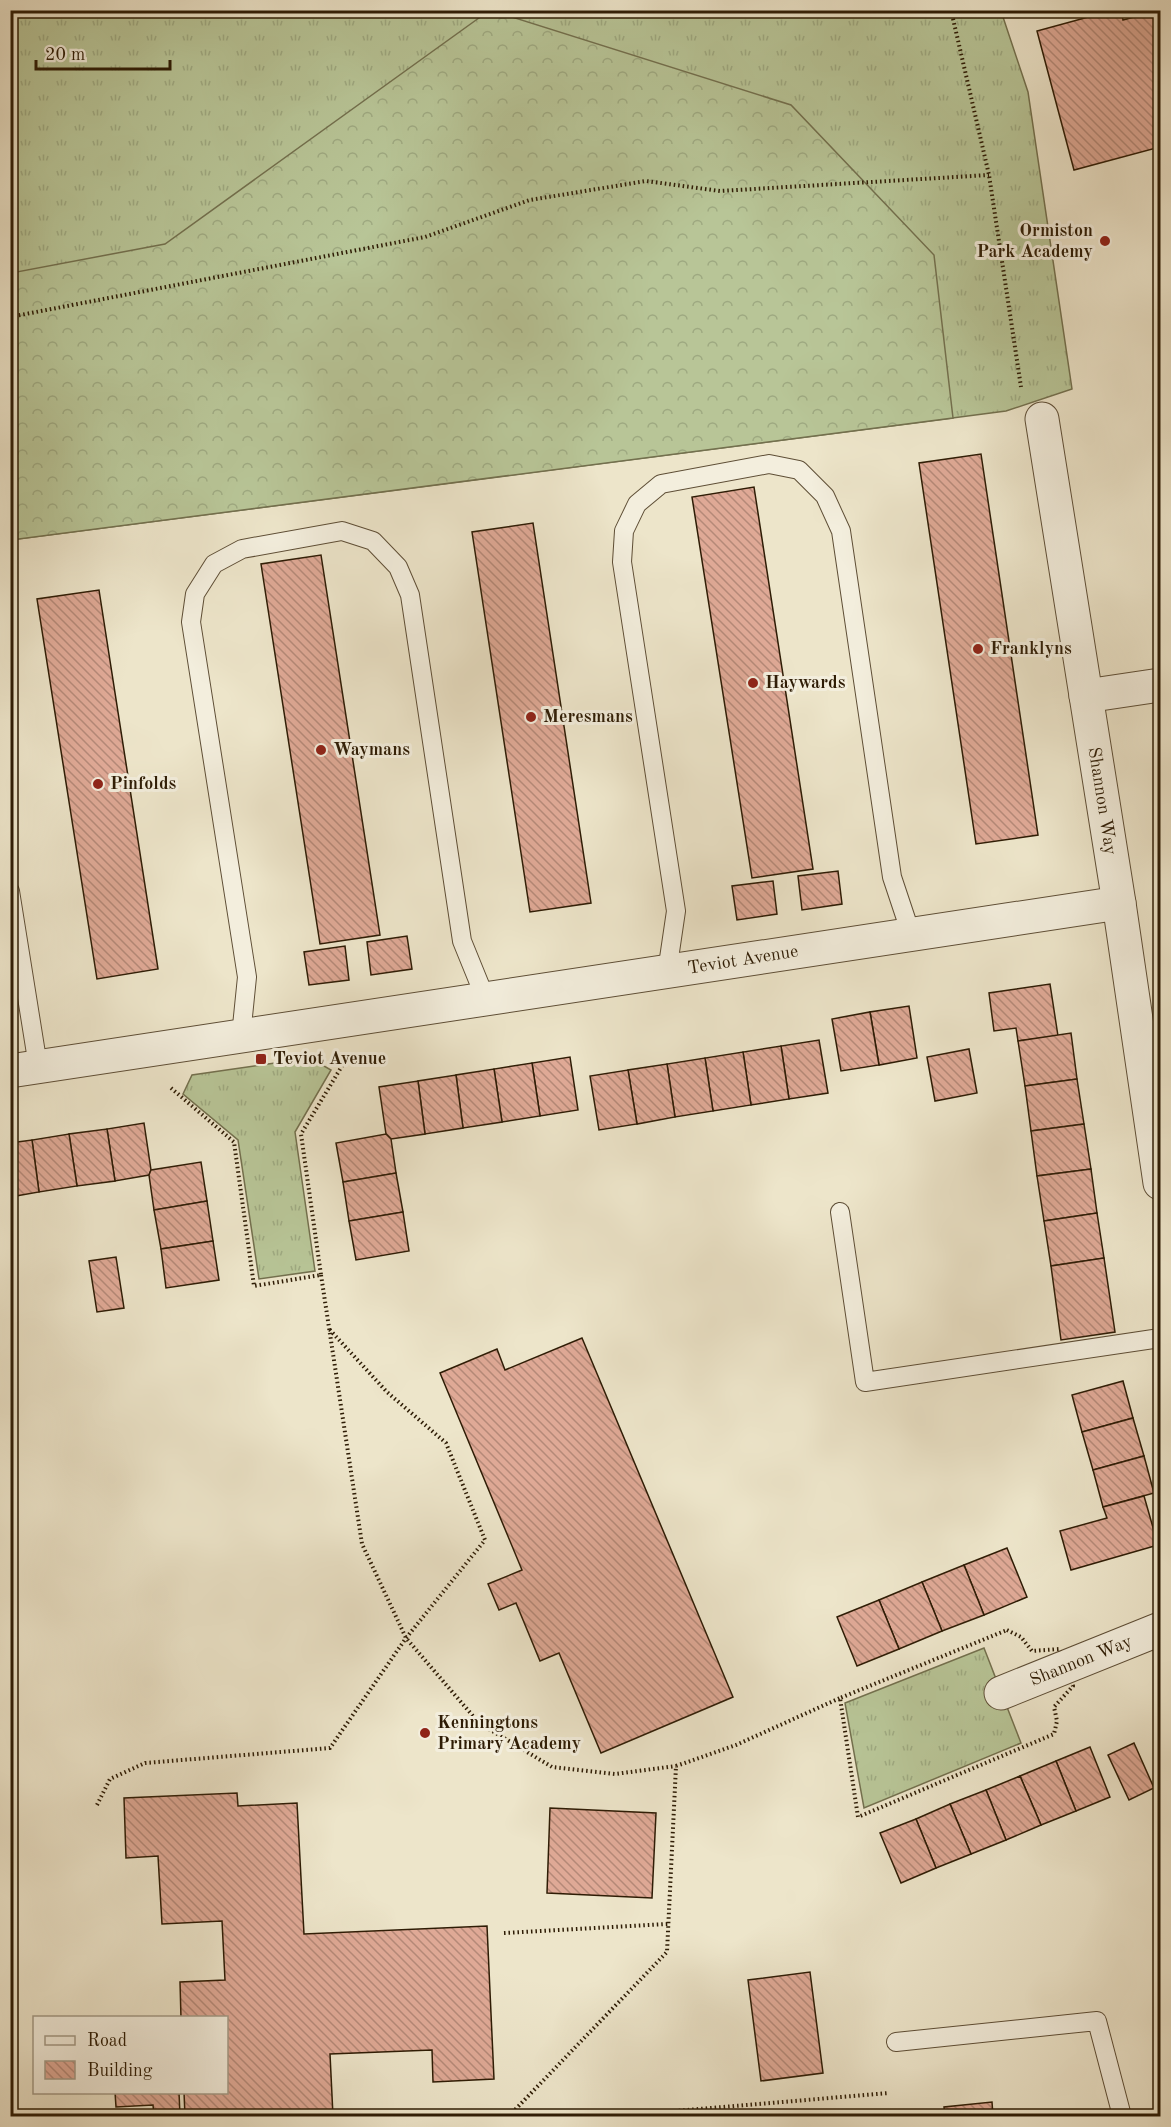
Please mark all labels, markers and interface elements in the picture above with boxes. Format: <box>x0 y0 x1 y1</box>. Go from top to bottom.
scale bar <box>36 33 170 71</box>
text: 20 m <box>45 46 85 64</box>
place label: Ormiston Park Academy <box>977 222 1093 261</box>
marker: Ormiston Park Academy <box>1098 234 1112 248</box>
place label: Franklyns <box>990 640 1072 658</box>
marker: Franklyns <box>971 642 985 656</box>
place label: Haywards <box>765 674 846 692</box>
marker: Haywards <box>746 676 760 690</box>
place label: Meresmans <box>543 708 633 726</box>
marker: Meresmans <box>524 710 538 724</box>
place label: Waymans <box>333 741 410 759</box>
marker: Waymans <box>314 743 328 757</box>
street label: Shannon Way <box>1085 746 1119 857</box>
place label: Pinfolds <box>110 775 177 793</box>
marker: Pinfolds <box>91 777 105 791</box>
street label: Teviot Avenue <box>686 942 800 978</box>
place label: Teviot Avenue <box>273 1050 386 1068</box>
marker: Teviot Avenue <box>254 1052 268 1066</box>
street label: Shannon Way <box>1027 1632 1135 1690</box>
place label: Kenningtons Primary Academy <box>437 1714 581 1753</box>
marker: Kenningtons Primary Academy <box>418 1726 432 1740</box>
legend <box>33 2016 228 2094</box>
text: Road <box>87 2032 127 2050</box>
text: Building <box>87 2062 153 2080</box>

